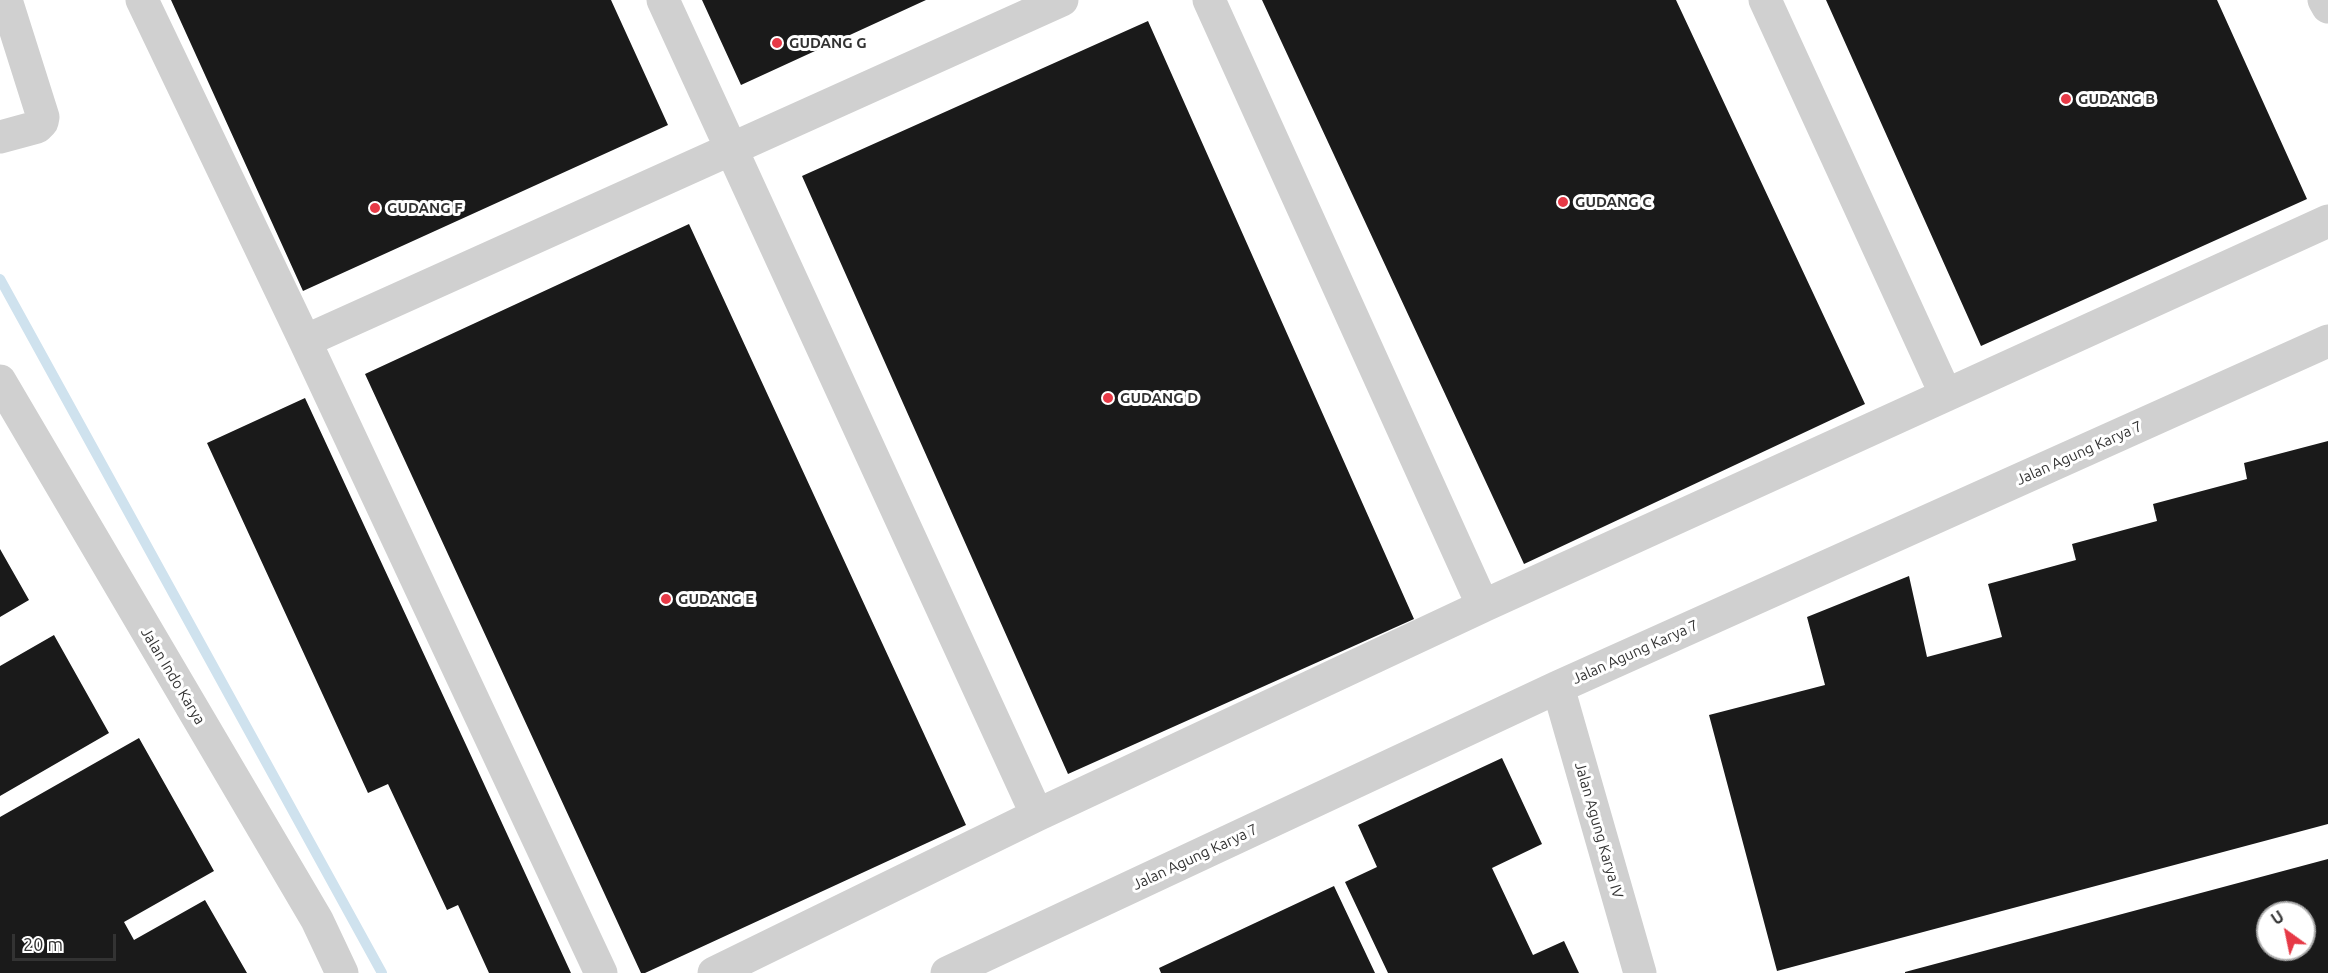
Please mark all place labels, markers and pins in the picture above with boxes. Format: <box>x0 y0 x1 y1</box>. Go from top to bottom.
place label: GUDANG G <box>789 34 867 52</box>
marker: GUDANG G <box>770 36 784 50</box>
place label: GUDANG B <box>2078 90 2155 108</box>
marker: GUDANG B <box>2059 92 2073 106</box>
place label: GUDANG C <box>1575 193 1652 211</box>
marker: GUDANG C <box>1556 195 1570 209</box>
place label: GUDANG F <box>387 199 463 217</box>
marker: GUDANG F <box>368 201 382 215</box>
place label: GUDANG D <box>1120 389 1198 407</box>
marker: GUDANG D <box>1101 391 1115 405</box>
place label: GUDANG E <box>678 590 754 608</box>
marker: GUDANG E <box>659 592 673 606</box>

